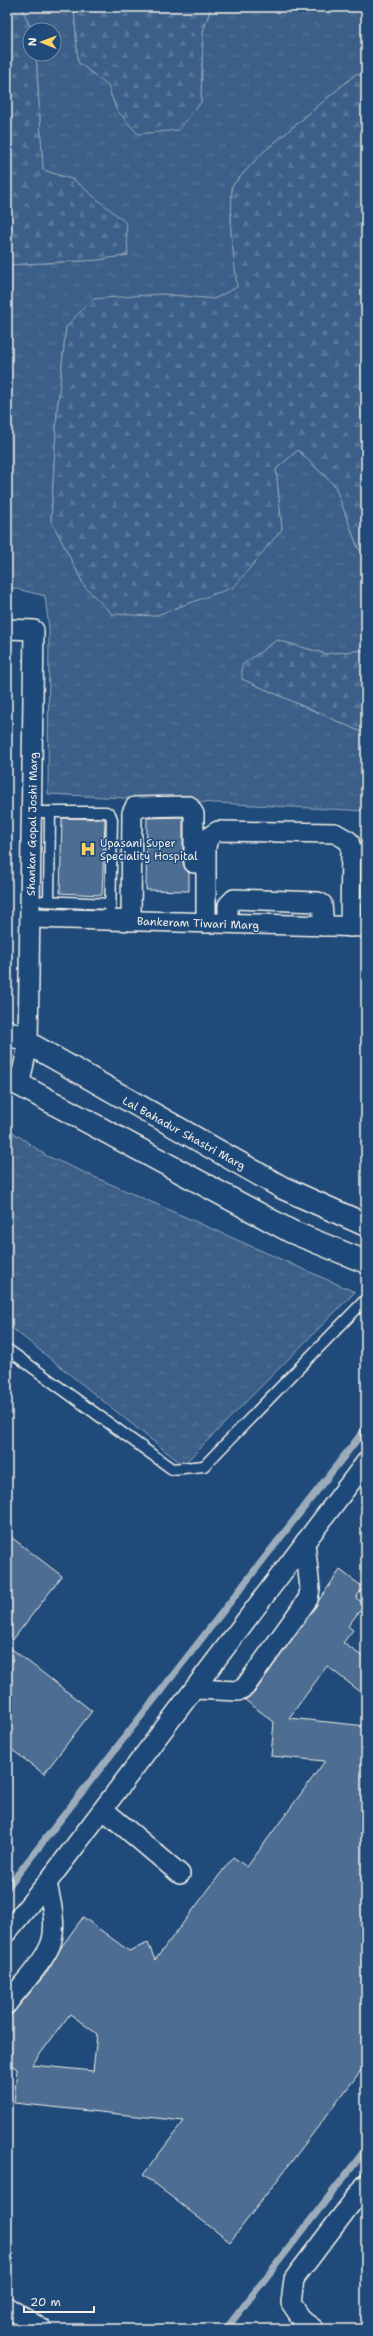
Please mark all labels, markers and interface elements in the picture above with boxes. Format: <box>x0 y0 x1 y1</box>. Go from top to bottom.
north arrow <box>22 22 62 62</box>
text: N <box>25 37 40 46</box>
street label: Shankar Gopal Joshi Marg <box>24 752 41 896</box>
place label: Upasani Super Speciality Hospital <box>100 836 198 864</box>
hospital icon: Upasani Super Speciality Hospital <box>79 840 97 858</box>
street label: Bankeram Tiwari Marg <box>137 914 260 933</box>
street label: Lal Bahadur Shastri Marg <box>120 1093 248 1174</box>
scale bar <box>24 2288 94 2314</box>
text: 20 m <box>30 2294 61 2310</box>

